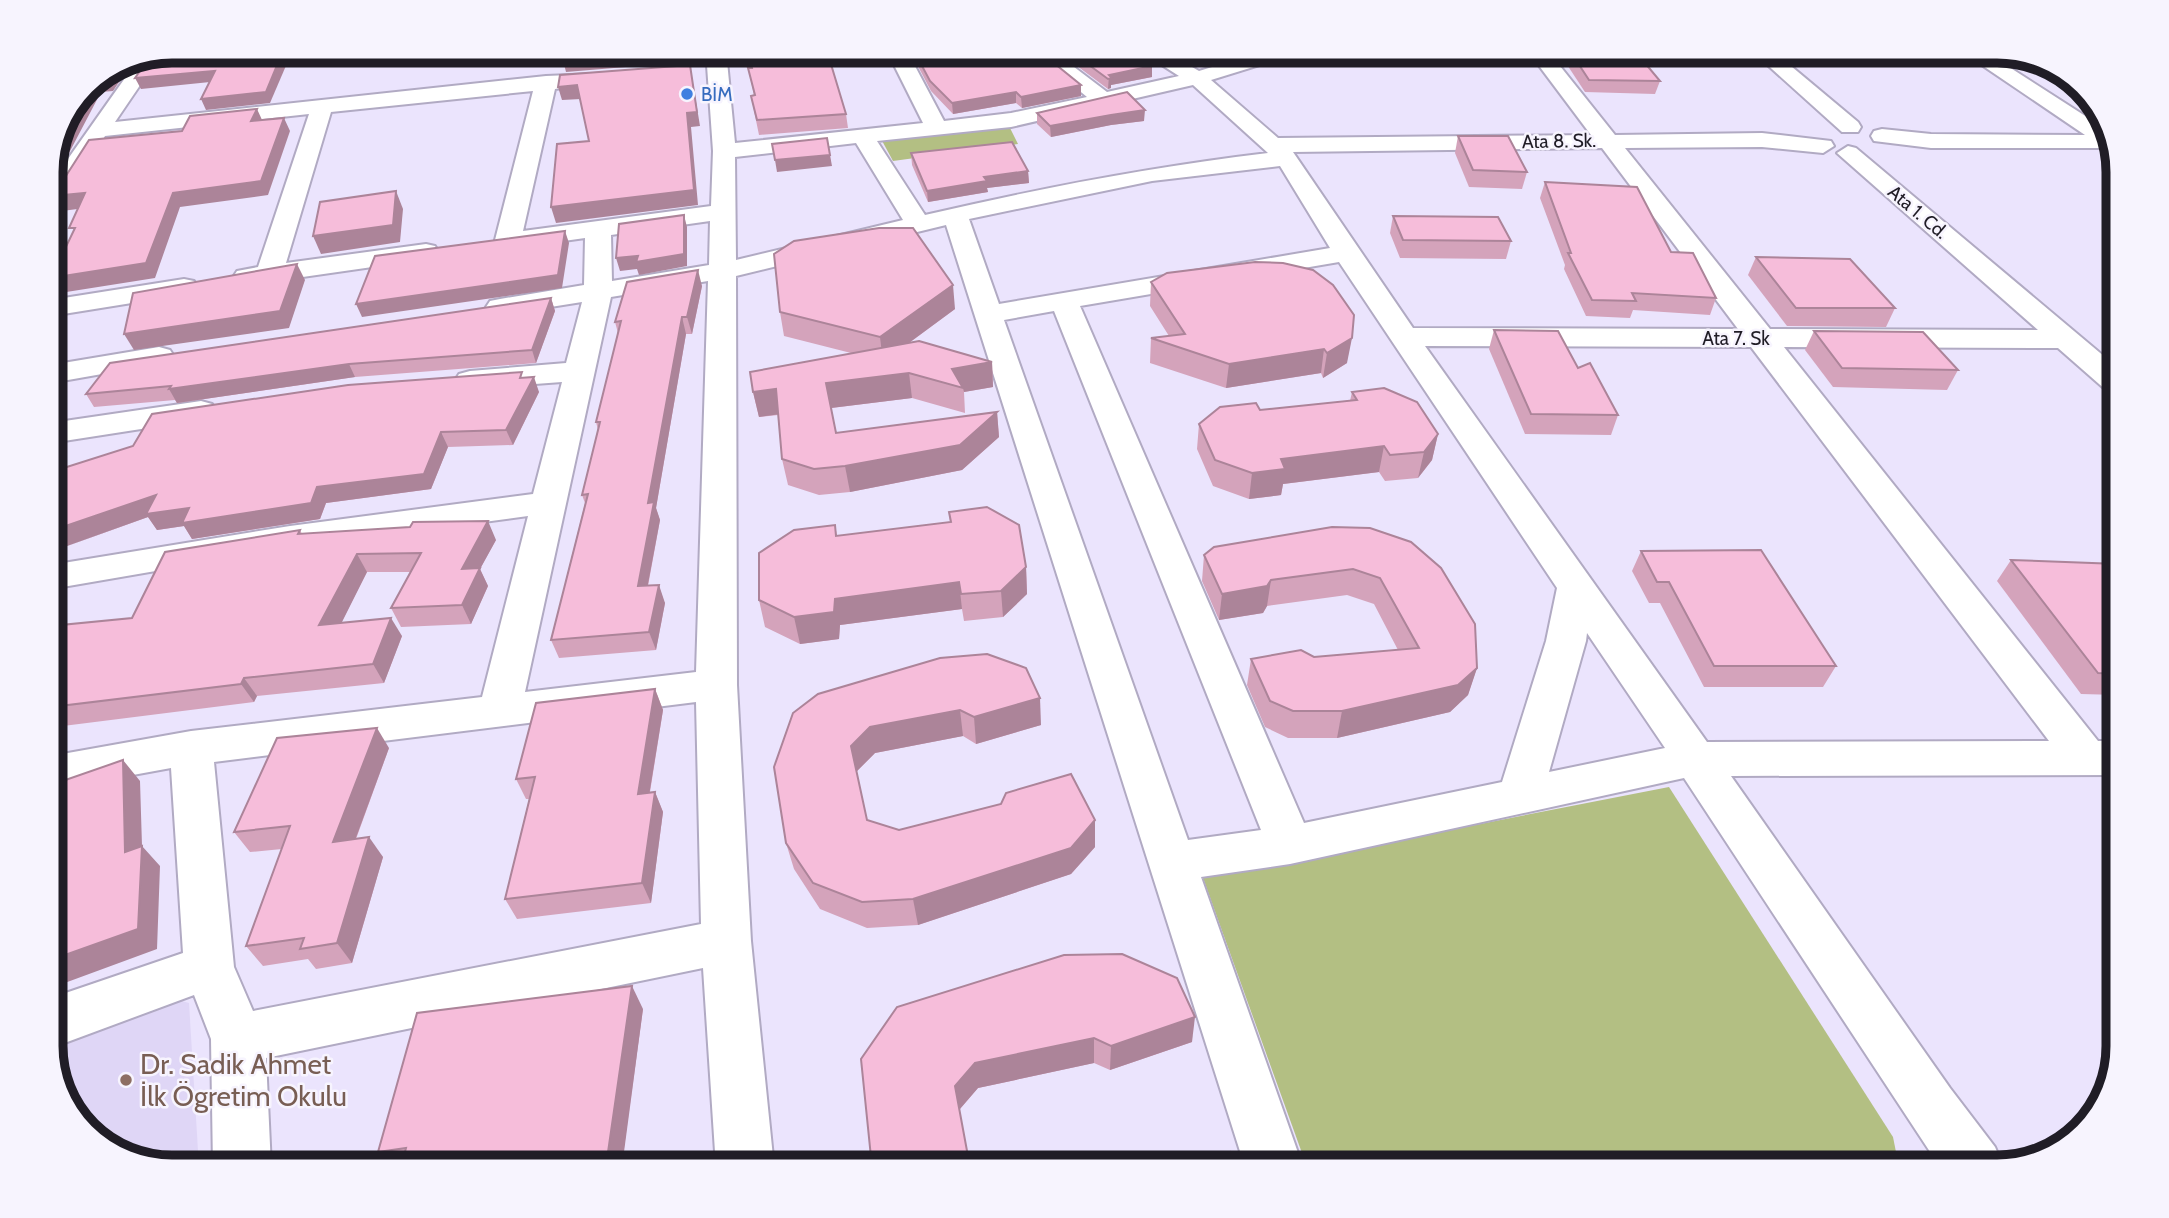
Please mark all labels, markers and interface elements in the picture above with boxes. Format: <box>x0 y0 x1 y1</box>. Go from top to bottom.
place label: BİM <box>701 83 733 106</box>
marker: BİM <box>679 86 695 102</box>
street label: Ata 8. Sk. <box>1522 129 1596 153</box>
street label: Ata 1. Cd. <box>1883 180 1953 244</box>
street label: Ata 7. Sk <box>1702 327 1770 350</box>
place label: Dr. Sadik Ahmet İlk Ögretim Okulu <box>140 1047 347 1113</box>
marker: Dr. Sadik Ahmet İlk Ögretim Okulu <box>118 1072 134 1088</box>

